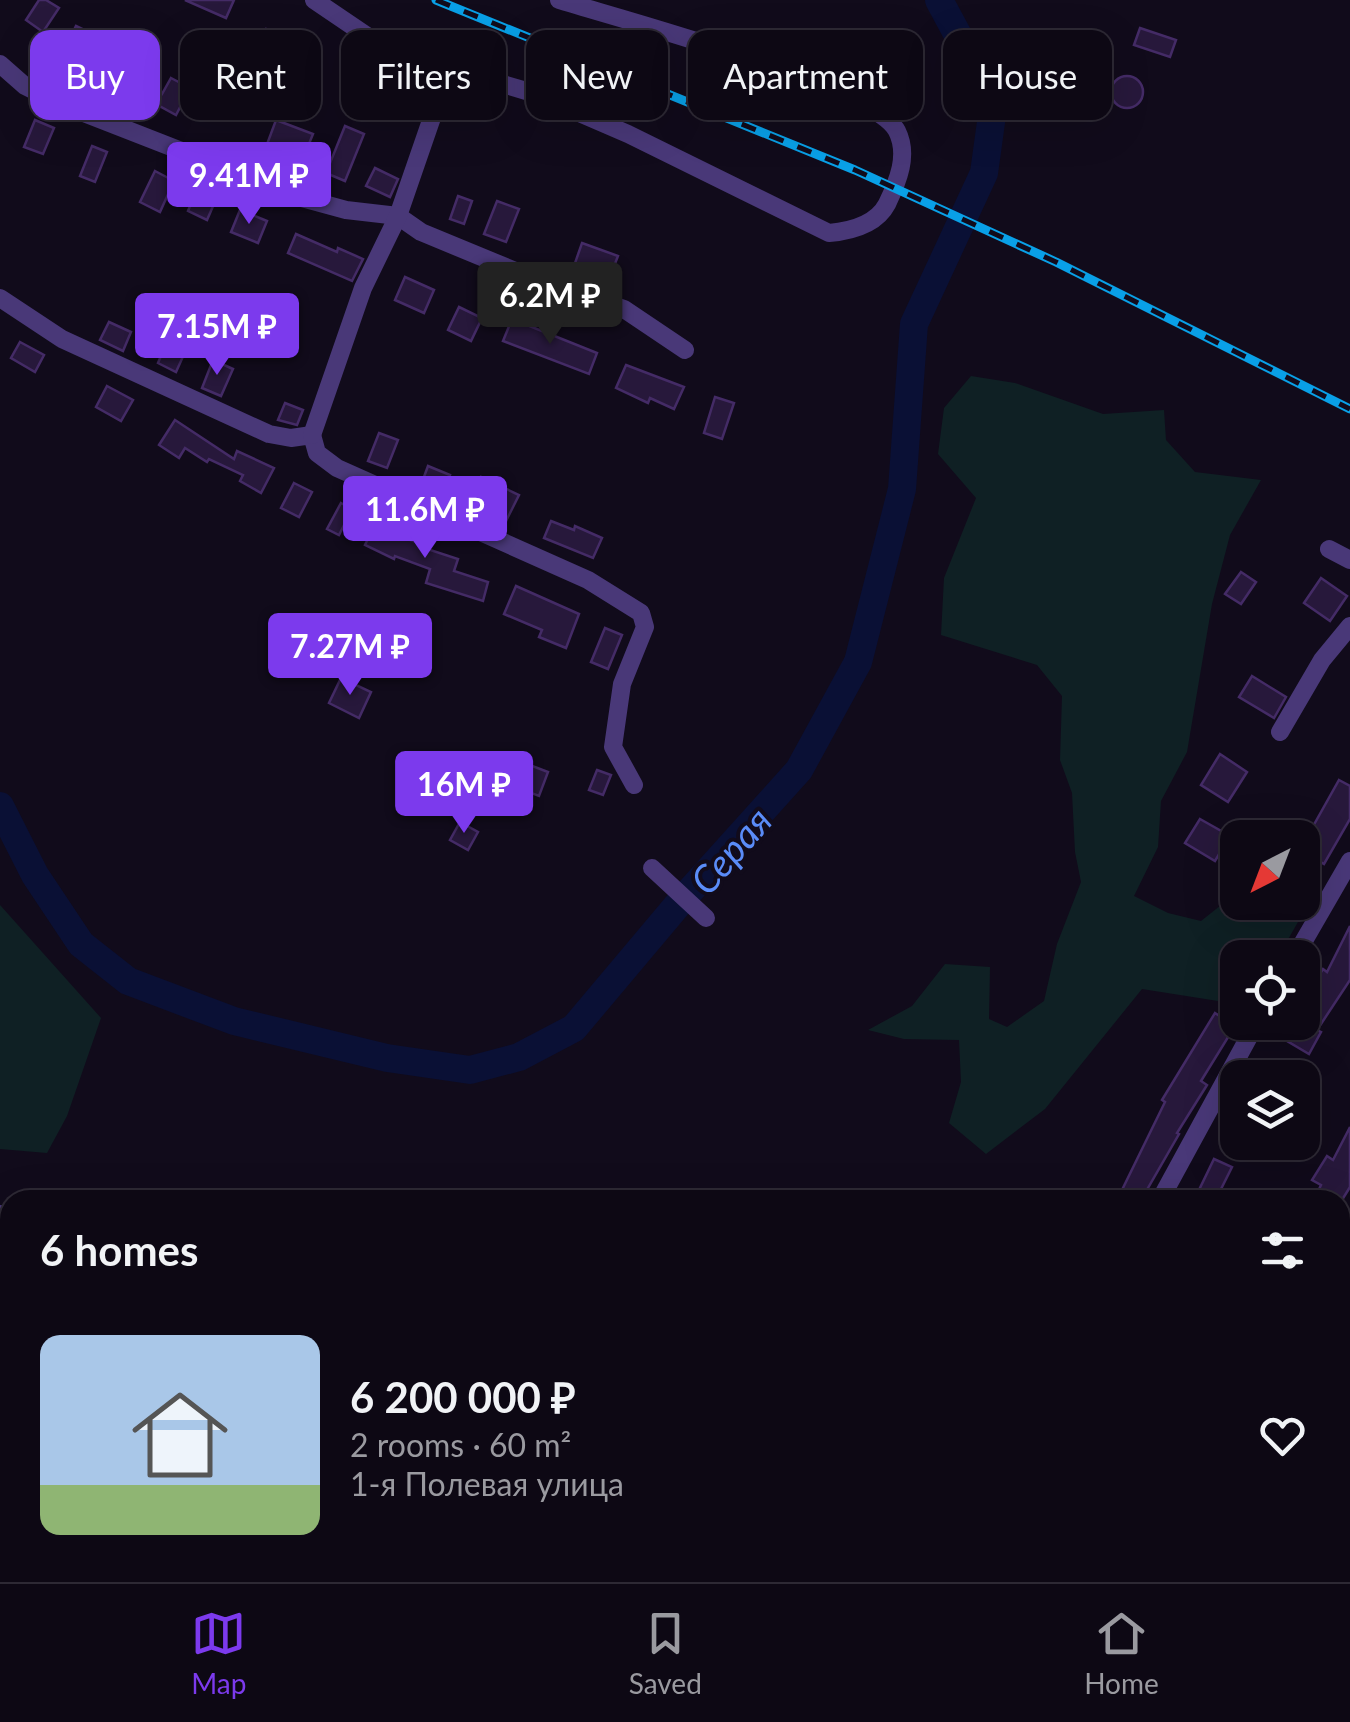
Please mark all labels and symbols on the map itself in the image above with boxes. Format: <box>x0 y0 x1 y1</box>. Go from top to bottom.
pin: 9.41M ₽ <box>157 142 341 227</box>
pin: 6.2M ₽ <box>469 262 631 347</box>
pin: 7.15M ₽ <box>125 293 309 378</box>
pin: 11.6M ₽ <box>333 476 517 561</box>
pin: 7.27M ₽ <box>258 613 442 698</box>
pin: 16M ₽ <box>394 751 534 836</box>
water label: Серая <box>680 797 780 903</box>
north arrow <box>1220 820 1320 920</box>

